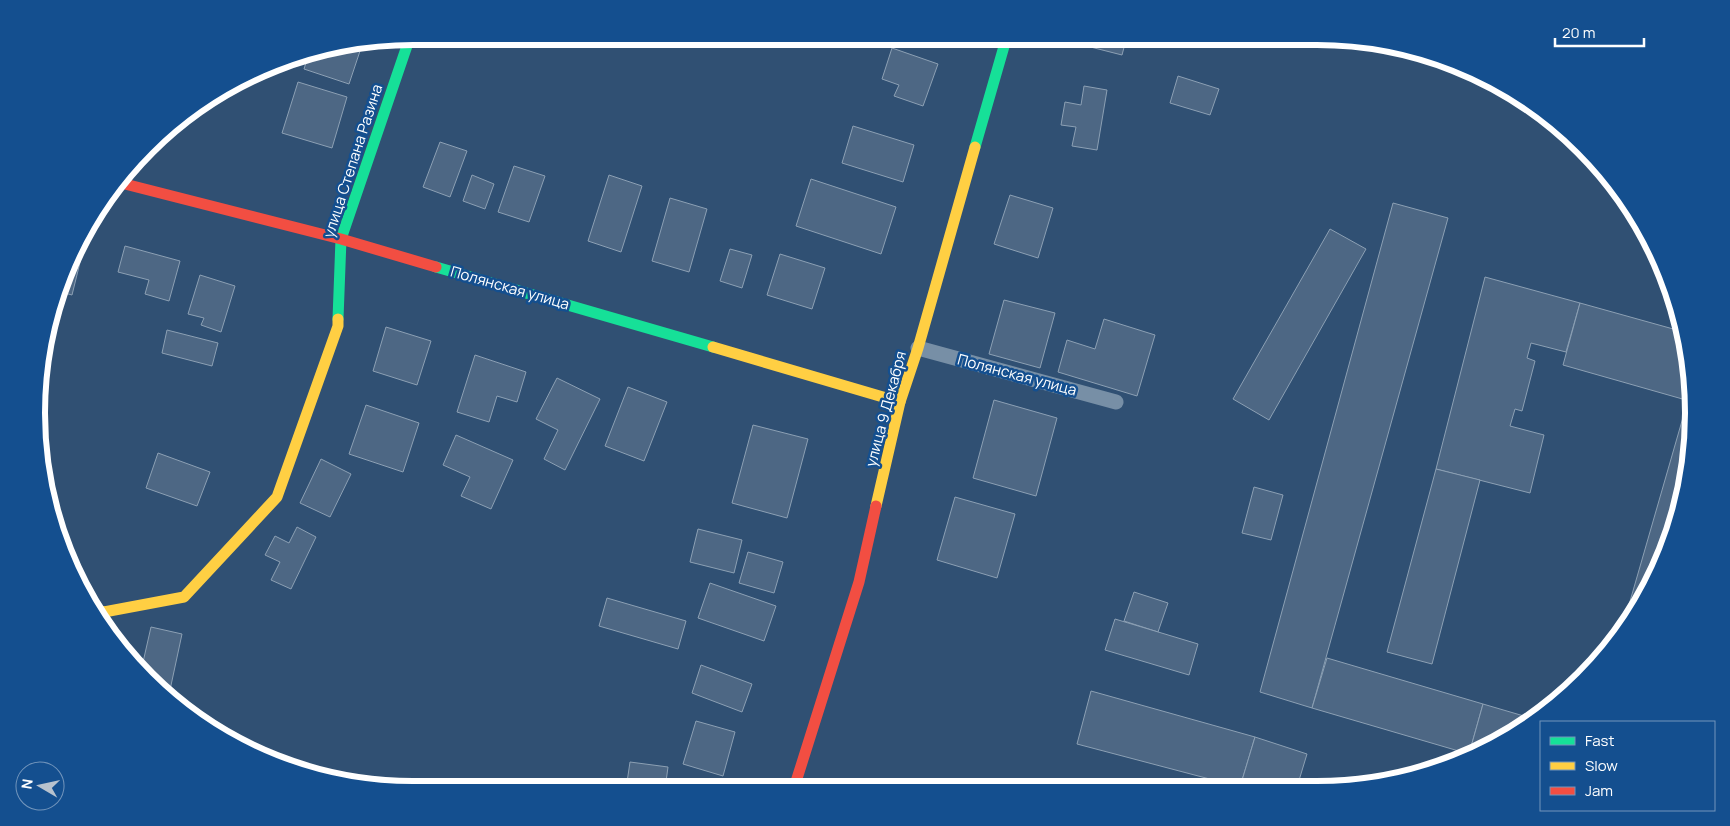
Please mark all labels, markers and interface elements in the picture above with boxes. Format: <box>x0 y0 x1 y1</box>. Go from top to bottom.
scale bar <box>1555 15 1644 47</box>
text: 20 m <box>1562 22 1595 43</box>
street label: улица Степана Разина <box>318 81 387 240</box>
street label: Полянская улица <box>448 261 572 315</box>
street label: Полянская улица <box>955 348 1079 401</box>
street label: улица 9 Декабря <box>860 349 911 469</box>
legend <box>1540 721 1715 811</box>
text: Fast <box>1585 730 1614 751</box>
text: Slow <box>1585 755 1618 776</box>
north arrow <box>15 761 65 811</box>
text: N <box>16 777 37 790</box>
text: Jam <box>1585 780 1613 801</box>

